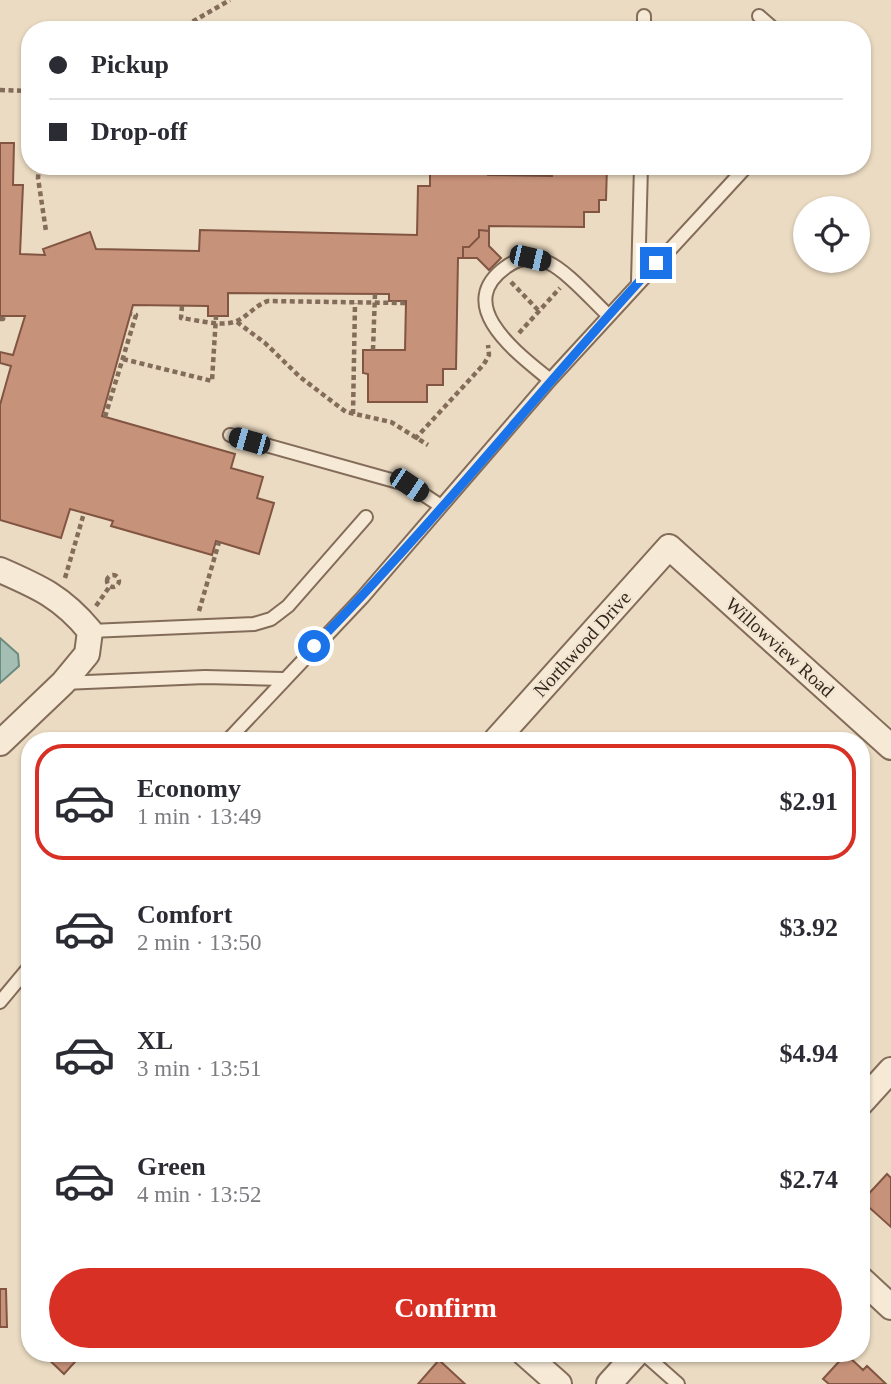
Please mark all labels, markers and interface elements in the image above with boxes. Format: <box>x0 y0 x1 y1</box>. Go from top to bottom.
text: Pickup <box>91 50 169 79</box>
text: Drop-off <box>91 117 187 146</box>
map controls <box>793 196 870 273</box>
button: locate <box>793 196 870 273</box>
car <box>508 243 553 273</box>
route end <box>640 247 672 279</box>
car <box>226 425 273 457</box>
car <box>386 465 433 505</box>
street label: Northwood Drive <box>529 587 635 701</box>
street label: Willowview Road <box>722 593 839 701</box>
route start <box>298 630 330 662</box>
icon: car <box>53 771 116 834</box>
text: Economy <box>137 774 241 803</box>
text: $2.91 <box>780 787 838 816</box>
text: 1 min · 13:49 <box>137 804 262 829</box>
icon: car <box>53 897 116 960</box>
text: Comfort <box>137 900 232 929</box>
text: $3.92 <box>780 913 838 942</box>
text: 2 min · 13:50 <box>137 930 262 955</box>
icon: car <box>53 1023 116 1086</box>
text: XL <box>137 1026 173 1055</box>
text: $4.94 <box>780 1039 838 1068</box>
text: 3 min · 13:51 <box>137 1056 262 1081</box>
icon: car <box>53 1149 116 1212</box>
text: Green <box>137 1152 206 1181</box>
text: $2.74 <box>780 1165 838 1194</box>
text: 4 min · 13:52 <box>137 1182 262 1207</box>
button: Confirm <box>49 1268 842 1348</box>

